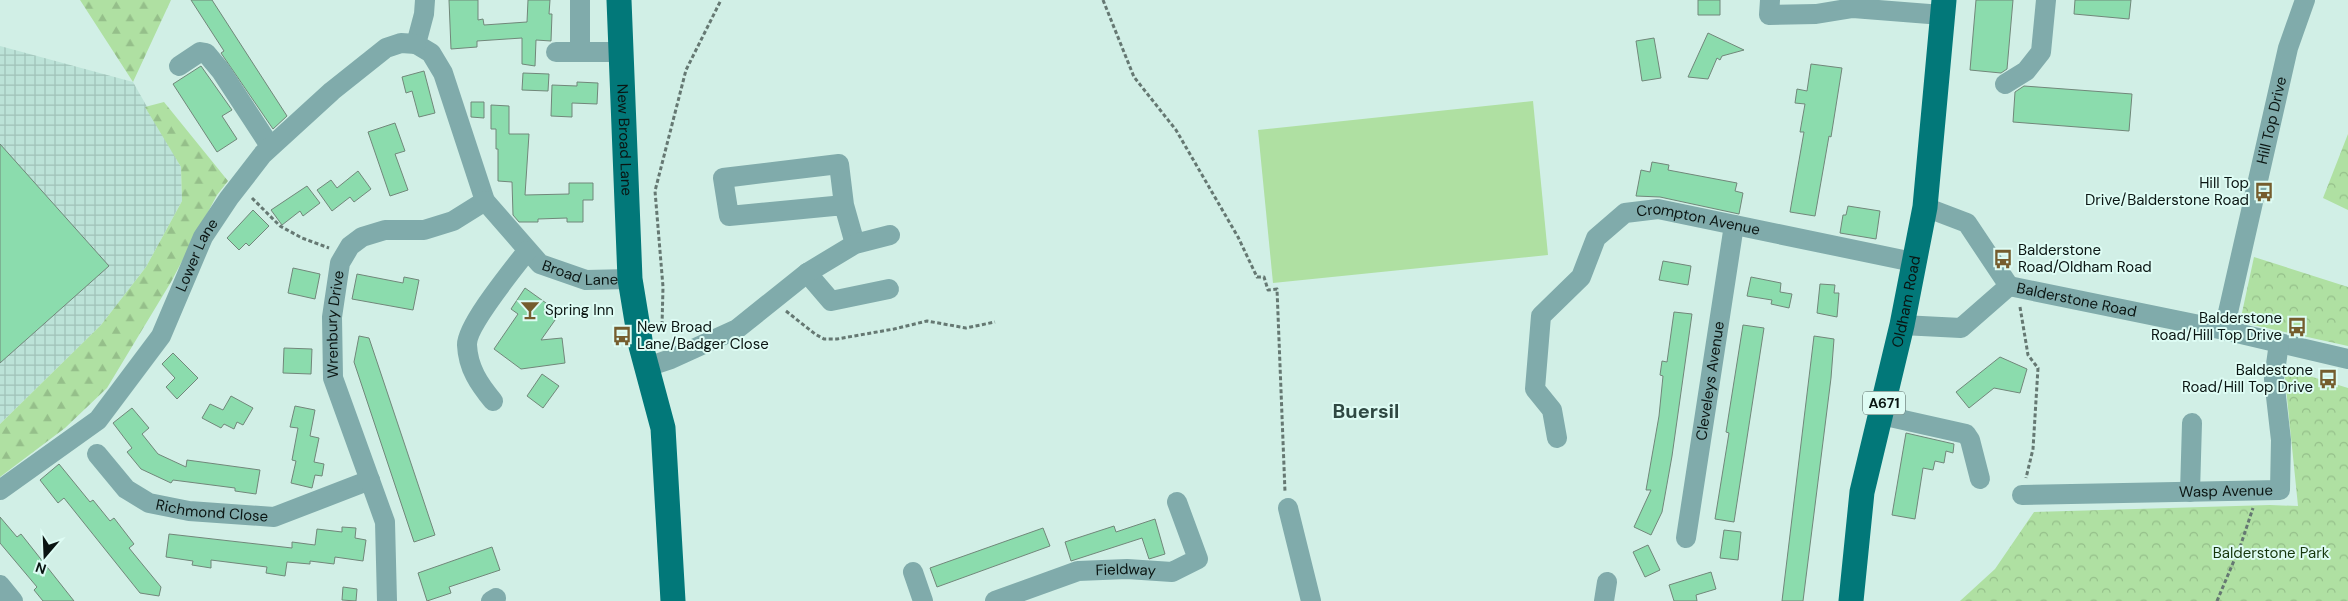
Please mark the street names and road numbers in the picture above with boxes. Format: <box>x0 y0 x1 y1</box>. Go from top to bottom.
street label: Hill Top Drive <box>2252 74 2291 166</box>
street label: New Broad Lane <box>612 83 637 196</box>
street label: Crompton Avenue <box>1635 199 1762 240</box>
street label: Lower Lane <box>171 214 223 295</box>
street label: Oldham Road <box>1887 254 1925 350</box>
street label: Broad Lane <box>539 255 618 290</box>
street label: Wrenbury Drive <box>322 269 349 378</box>
street label: Balderstone Road <box>2015 278 2138 322</box>
street label: Cleveleys Avenue <box>1691 320 1729 442</box>
road number: A671 <box>1863 392 1905 414</box>
street label: Wasp Avenue <box>2179 480 2273 502</box>
street label: Richmond Close <box>154 495 269 527</box>
street label: Fieldway <box>1095 559 1157 581</box>

